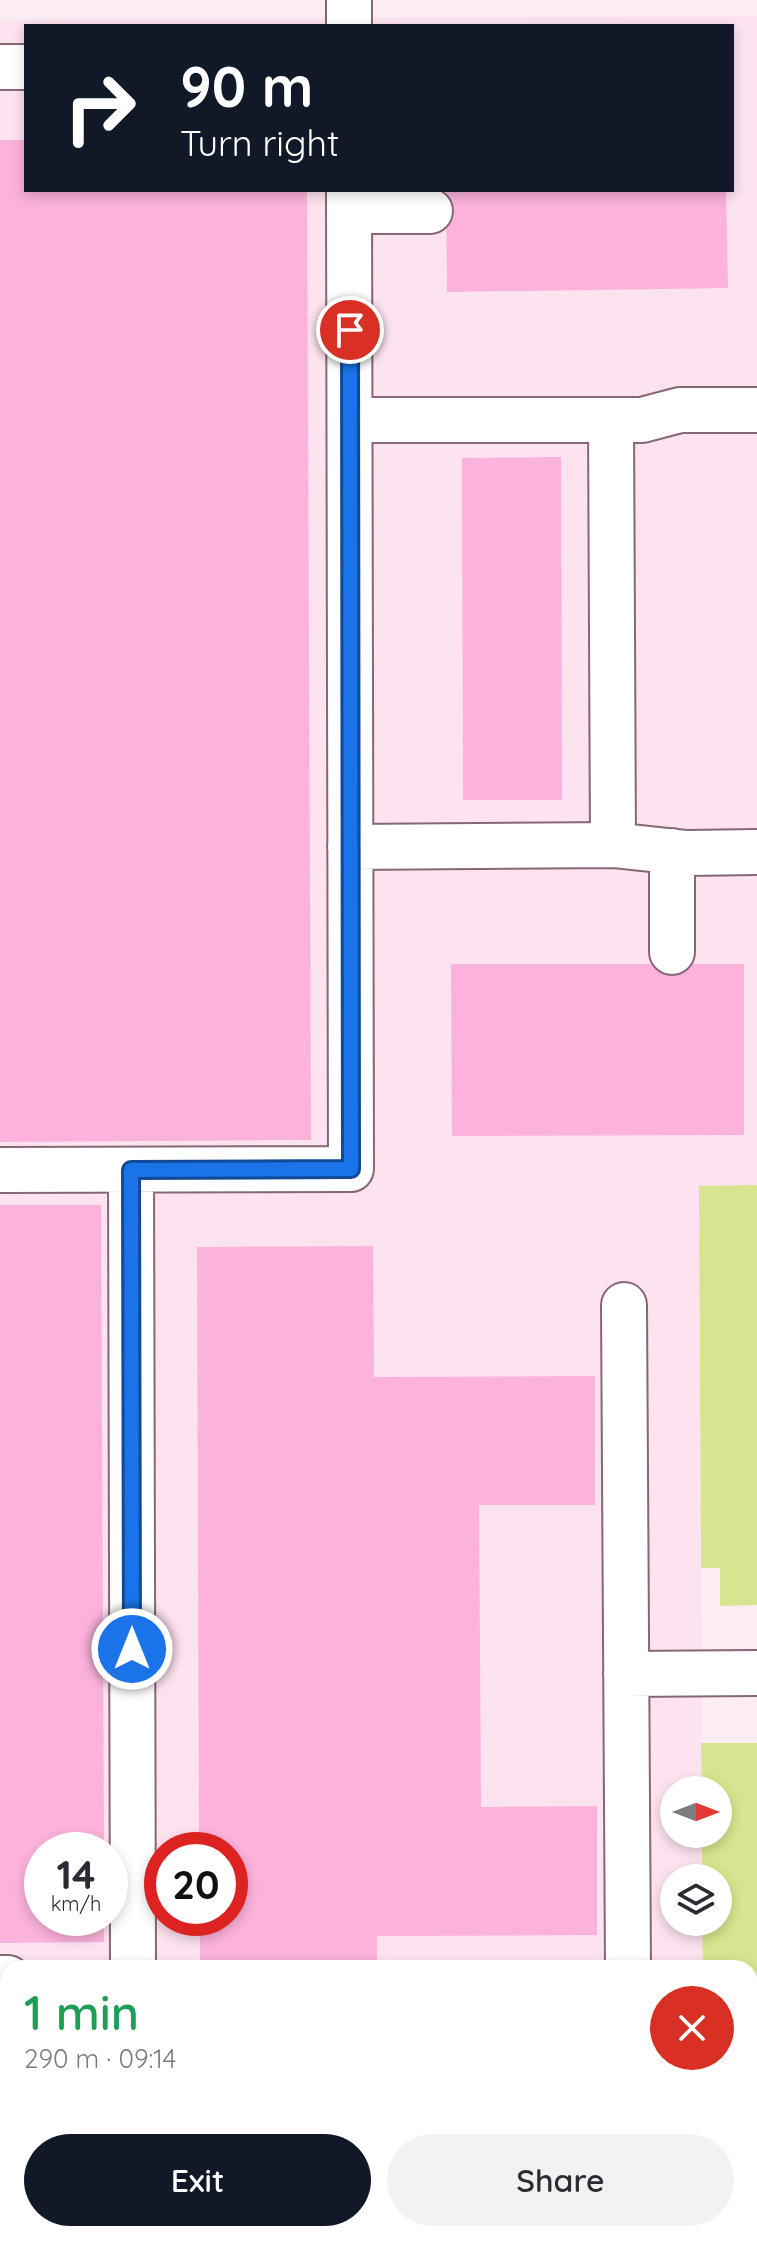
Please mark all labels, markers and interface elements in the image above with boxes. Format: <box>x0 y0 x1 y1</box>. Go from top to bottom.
text: 90 m <box>180 51 314 121</box>
icon: right <box>48 56 152 160</box>
text: Turn right <box>180 120 339 165</box>
pin <box>316 296 384 364</box>
icon: arrive <box>328 308 372 352</box>
position arrow <box>90 1607 174 1691</box>
north arrow <box>660 1776 732 1848</box>
map controls <box>660 1776 732 1936</box>
speed limit sign: 20 <box>144 1832 248 1936</box>
text: 14 <box>56 1849 96 1899</box>
button: layers <box>660 1864 732 1936</box>
text: km/h <box>51 1891 101 1916</box>
text: 1 min <box>24 1982 139 2042</box>
button: close <box>650 1986 734 2070</box>
text: 290 m · 09:14 <box>24 2042 176 2075</box>
button: Exit <box>24 2134 371 2226</box>
button: Share <box>387 2134 734 2226</box>

